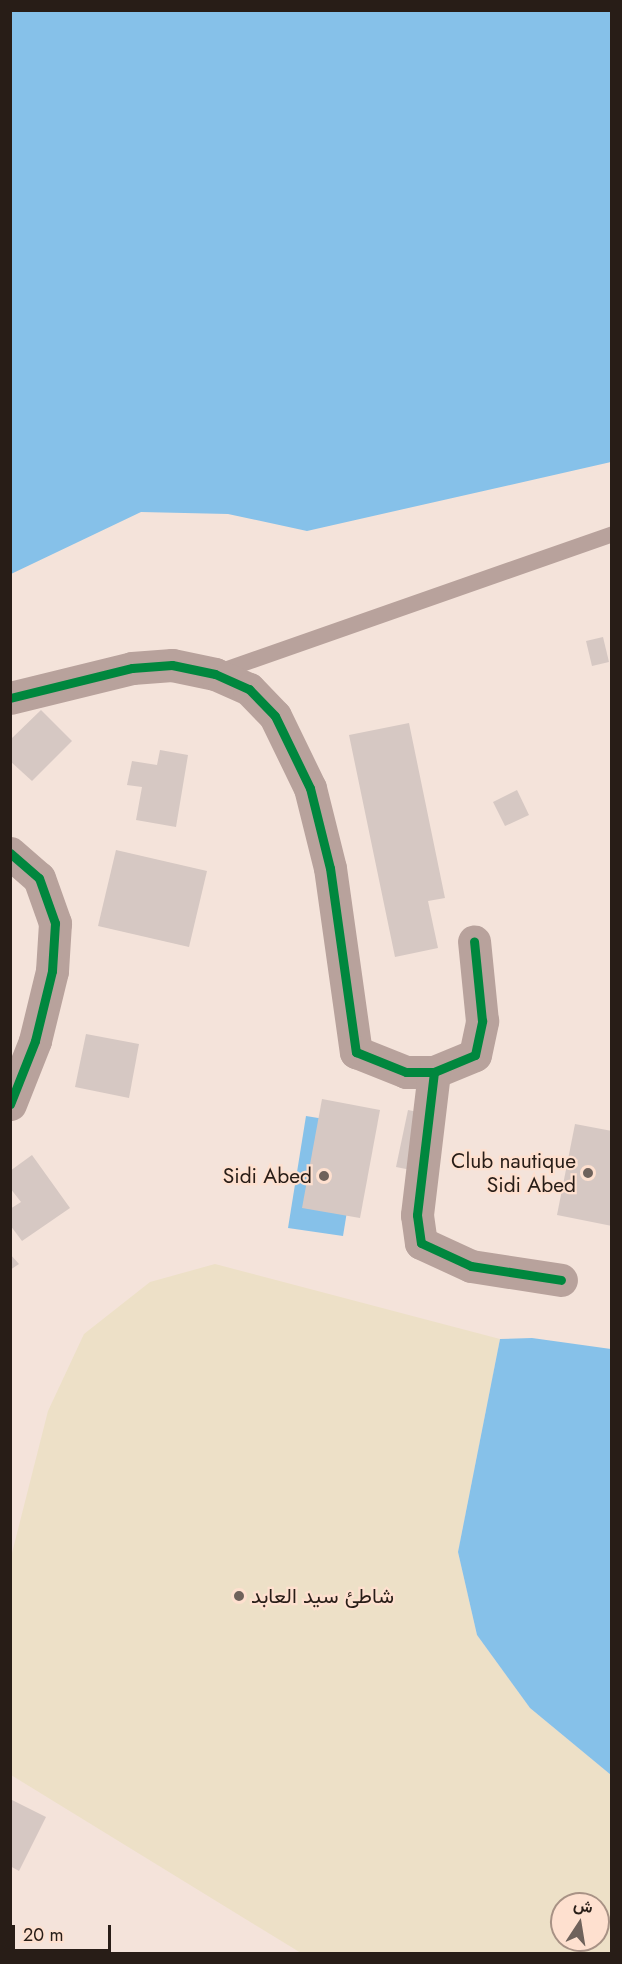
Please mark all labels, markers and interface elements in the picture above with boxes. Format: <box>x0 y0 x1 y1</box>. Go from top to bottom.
place label: Club nautique Sidi Abed <box>451 1148 576 1198</box>
place label: Sidi Abed <box>223 1163 312 1189</box>
marker: Club nautique Sidi Abed <box>581 1166 595 1180</box>
marker: Sidi Abed <box>317 1169 331 1183</box>
place label: شاطئ سيد العابد <box>251 1583 394 1609</box>
marker: شاطئ سيد العابد <box>232 1589 246 1603</box>
north arrow <box>550 1892 610 1952</box>
text: ش <box>572 1893 595 1919</box>
scale bar <box>15 1913 114 1951</box>
text: 20 m <box>23 1922 63 1948</box>

